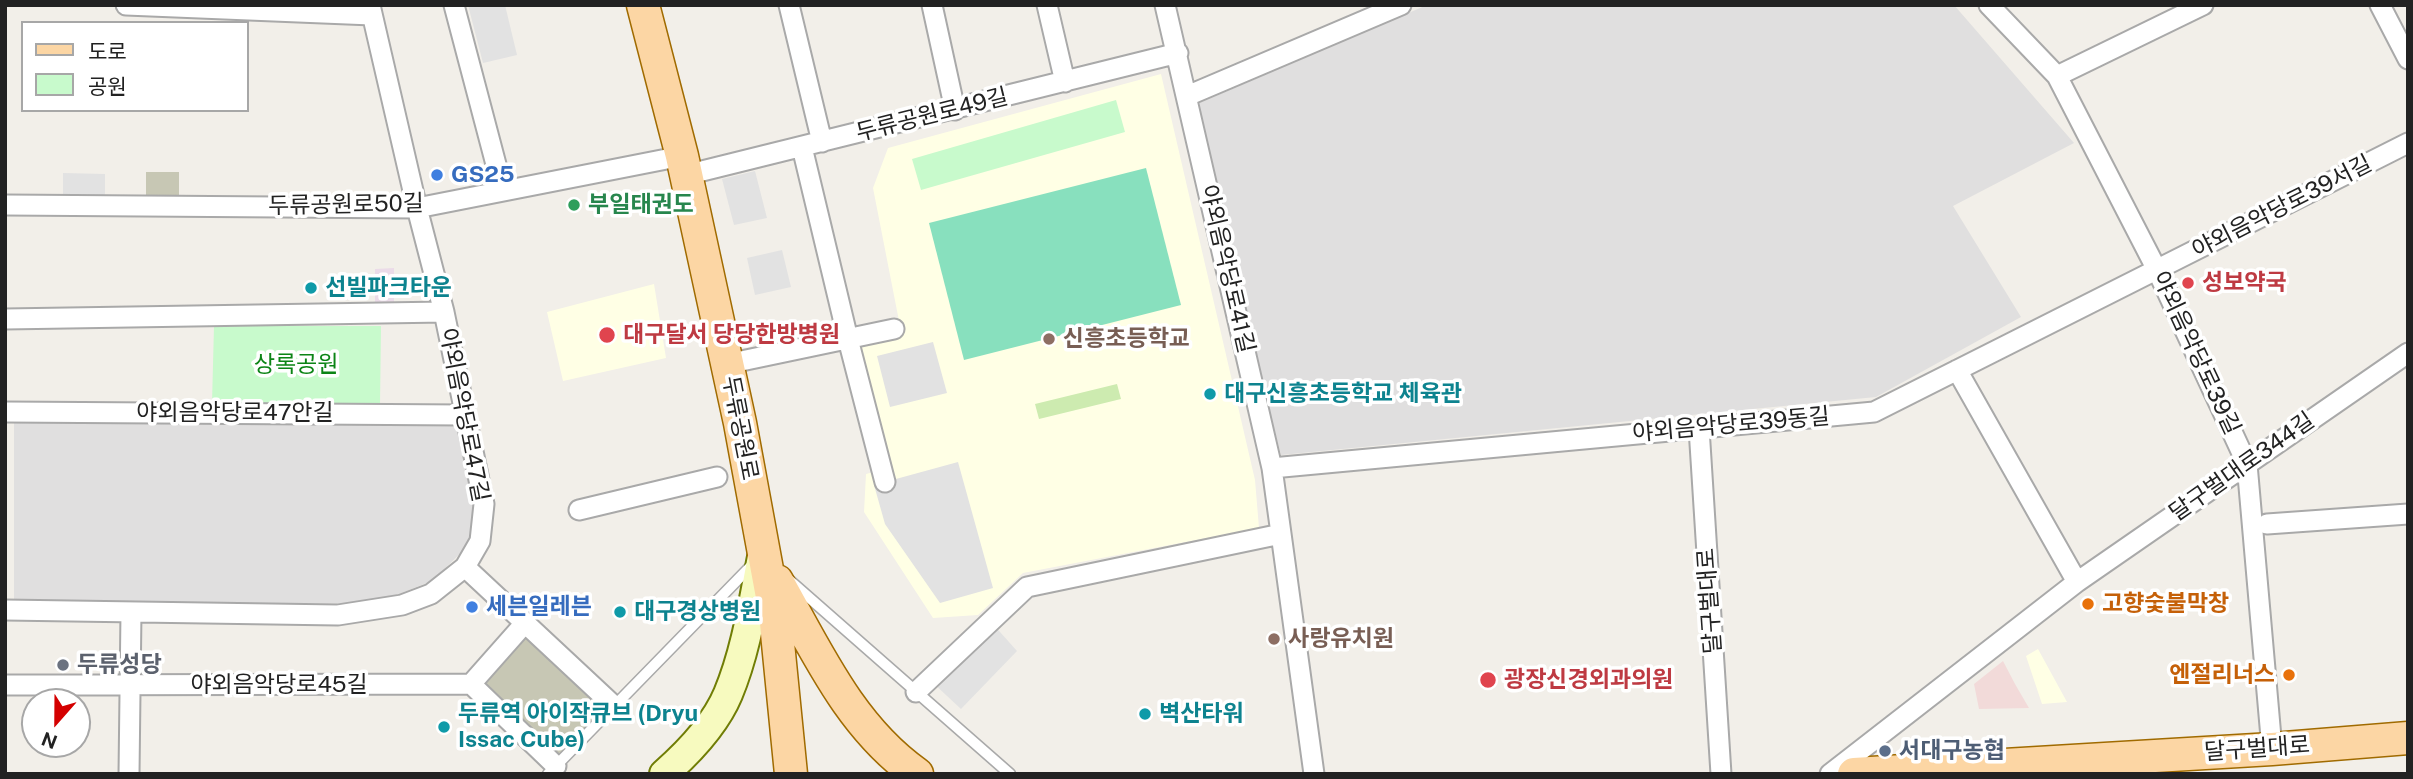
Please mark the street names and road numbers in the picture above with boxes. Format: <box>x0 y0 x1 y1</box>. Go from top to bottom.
street label: 두류공원로49길 <box>853 83 1011 147</box>
street label: 야외음악당로39서길 <box>2188 150 2376 264</box>
street label: 야외음악당로41길 <box>1194 182 1260 356</box>
street label: 두류공원로50길 <box>268 190 424 220</box>
street label: 야외음악당로39길 <box>2146 267 2246 439</box>
street label: 야외음악당로47길 <box>434 326 494 504</box>
street label: 두류공원로 <box>716 373 764 483</box>
street label: 야외음악당로47안길 <box>136 399 334 427</box>
street label: 야외음악당로39동길 <box>1631 403 1831 447</box>
street label: 달구벌대로344길 <box>2164 407 2320 527</box>
street label: 달구벌대로 <box>1693 547 1727 655</box>
street label: 야외음악당로45길 <box>190 671 368 699</box>
street label: 달구벌대로 <box>2203 732 2311 766</box>

